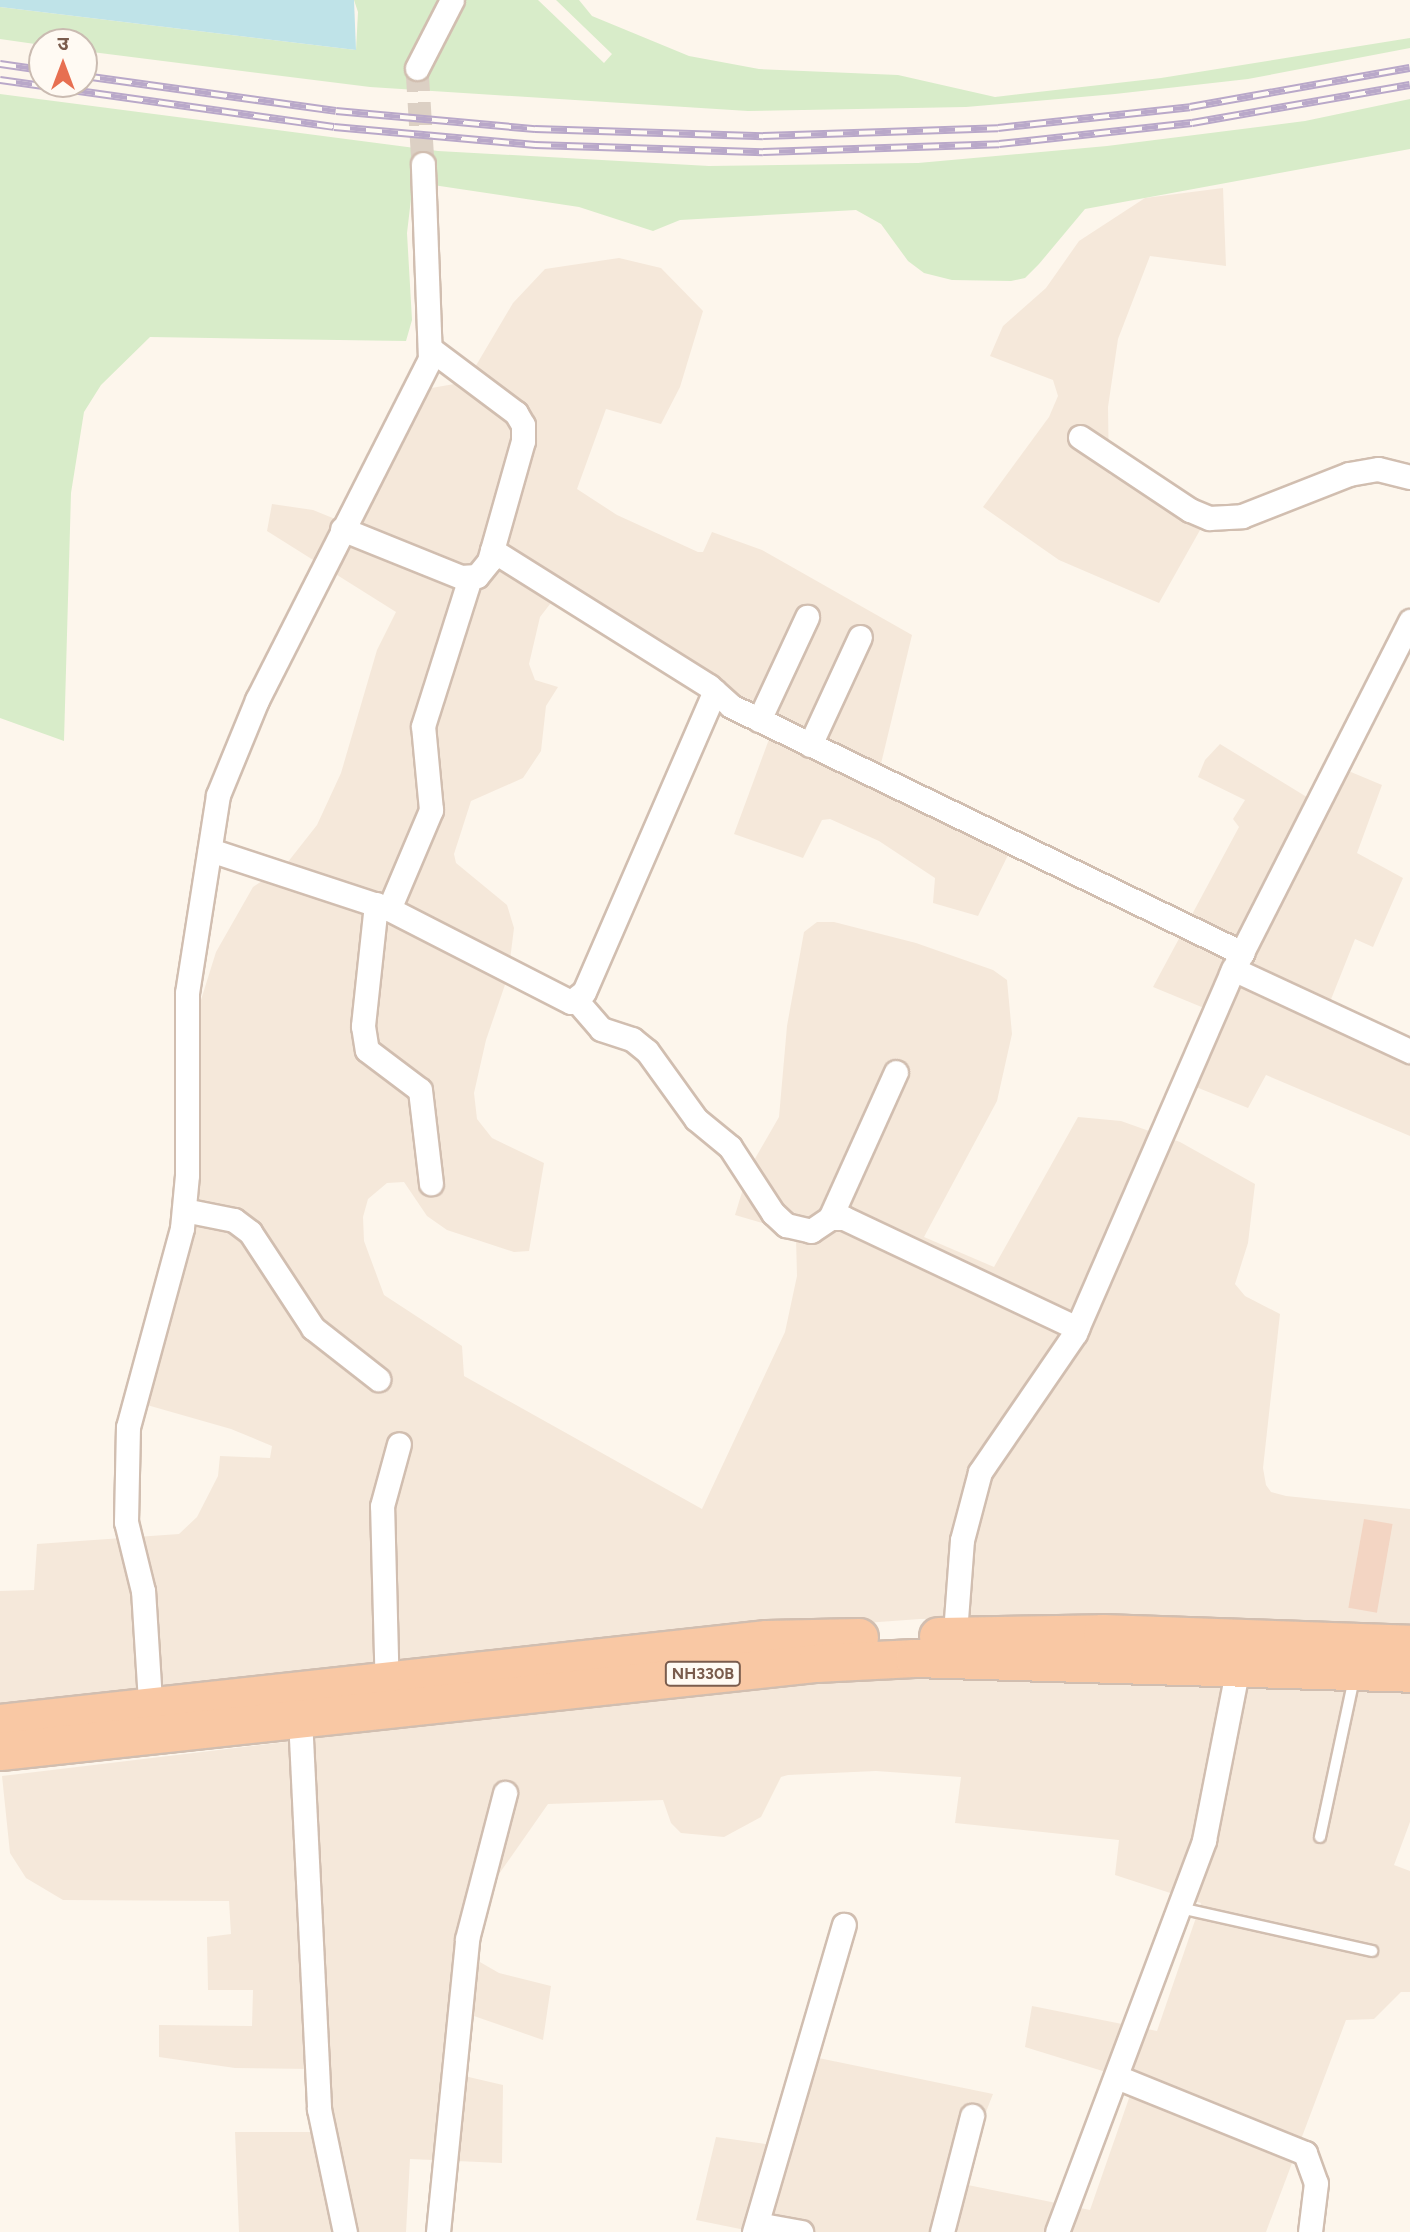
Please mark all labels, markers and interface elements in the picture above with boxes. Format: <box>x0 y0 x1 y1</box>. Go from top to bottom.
north arrow <box>28 28 98 98</box>
text: उ <box>57 32 69 55</box>
road number: NH330B <box>664 1662 742 1686</box>

